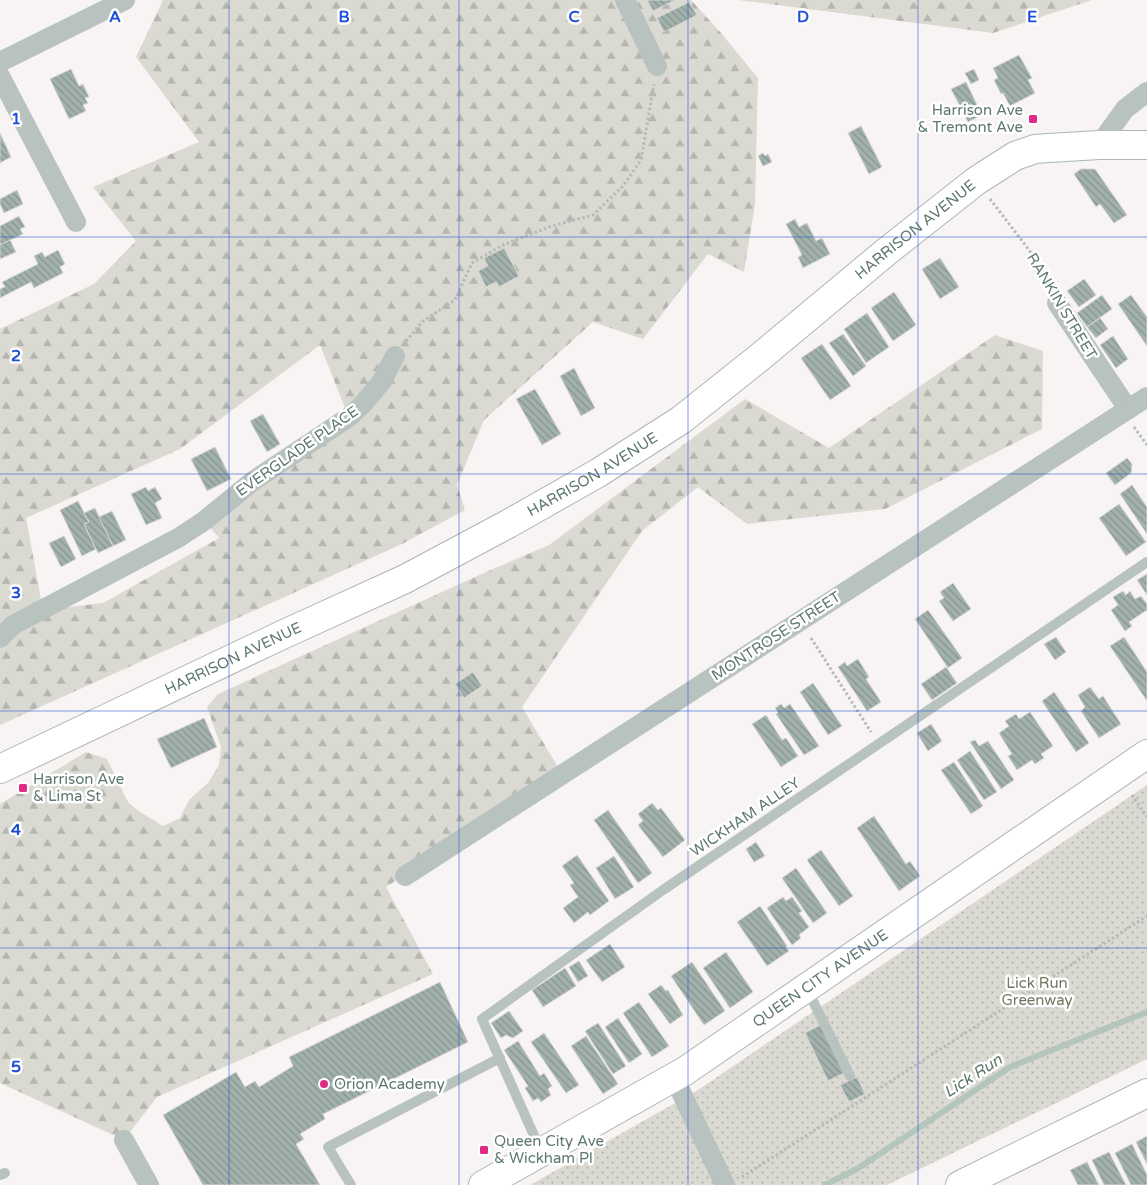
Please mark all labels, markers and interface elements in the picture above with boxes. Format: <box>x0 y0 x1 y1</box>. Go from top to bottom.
text: A <box>109 7 121 27</box>
text: B <box>338 7 350 27</box>
text: C <box>568 7 580 27</box>
text: D <box>797 7 809 27</box>
text: E <box>1027 7 1037 27</box>
place label: Harrison Ave & Tremont Ave <box>917 101 1023 136</box>
text: 1 <box>11 109 21 129</box>
marker: Harrison Ave & Tremont Ave <box>1027 113 1039 125</box>
street label: HARRISON AVENUE <box>851 176 979 283</box>
street label: RANKIN STREET <box>1023 250 1101 362</box>
text: 2 <box>11 346 21 366</box>
street label: EVERGLADE PLACE <box>232 402 362 500</box>
street label: HARRISON AVENUE <box>524 428 661 520</box>
text: 3 <box>11 583 21 603</box>
street label: MONTROSE STREET <box>708 588 844 684</box>
street label: HARRISON AVENUE <box>162 618 304 698</box>
place label: Harrison Ave & Lima St <box>33 770 124 805</box>
street label: WICKHAM ALLEY <box>687 773 804 860</box>
marker: Harrison Ave & Lima St <box>17 782 29 794</box>
text: 4 <box>11 820 21 840</box>
street label: QUEEN CITY AVENUE <box>749 925 891 1031</box>
park label: Lick Run Greenway <box>1002 974 1073 1009</box>
water label: Lick Run <box>940 1049 1007 1102</box>
text: 5 <box>11 1057 21 1077</box>
place label: Orion Academy <box>334 1075 445 1093</box>
marker: Orion Academy <box>318 1078 330 1090</box>
place label: Queen City Ave & Wickham Pl <box>494 1132 604 1167</box>
marker: Queen City Ave & Wickham Pl <box>478 1144 490 1156</box>

